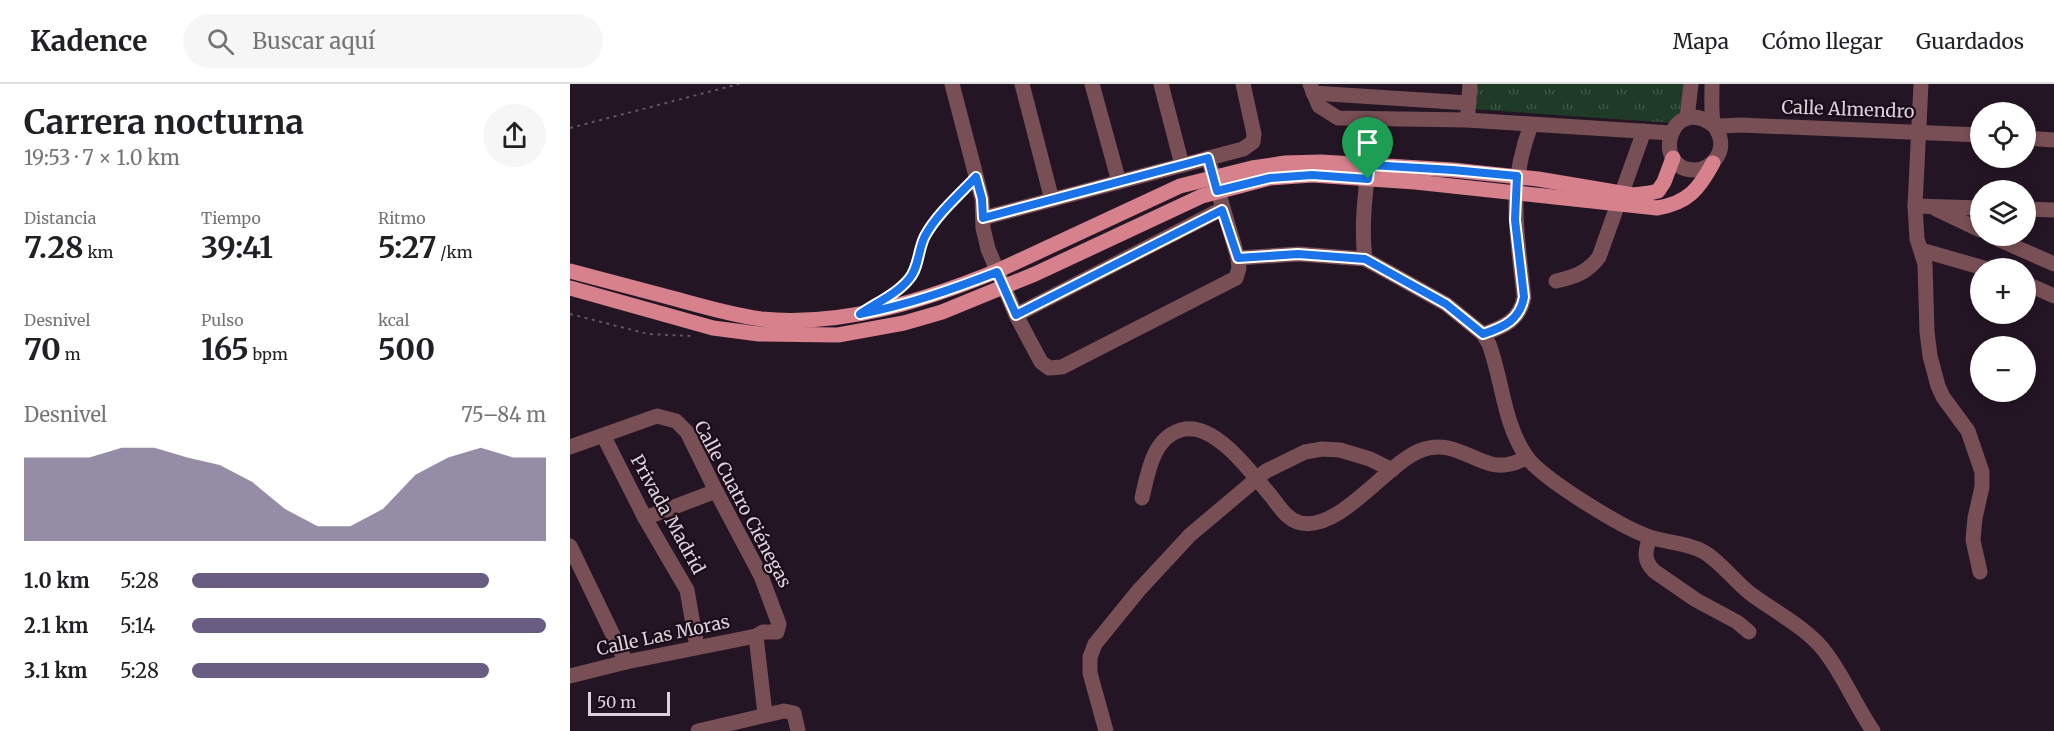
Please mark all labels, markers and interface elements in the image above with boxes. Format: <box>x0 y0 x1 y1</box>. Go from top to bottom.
search box <box>183 14 603 68</box>
text: Kadence <box>30 23 147 59</box>
icon: search <box>204 25 237 58</box>
text: Buscar aquí <box>252 27 375 55</box>
text: Mapa <box>1673 28 1729 55</box>
text: Cómo llegar <box>1762 28 1883 55</box>
text: Guardados <box>1916 28 2024 55</box>
street label: Calle Almendro <box>1781 95 1915 123</box>
text: Carrera nocturna <box>24 102 304 143</box>
map controls <box>1970 102 2036 402</box>
button: locate <box>1970 102 2036 168</box>
button: share <box>483 104 546 167</box>
pin <box>1342 117 1393 179</box>
icon: arrive <box>1351 126 1384 159</box>
text: 19:53 · 7 × 1.0 km <box>24 145 180 170</box>
button: layers <box>1970 180 2036 246</box>
text: Distancia <box>24 208 96 228</box>
text: Tiempo <box>201 208 261 228</box>
text: Ritmo <box>378 208 426 228</box>
text: 7.28 <box>24 228 84 266</box>
text: 39:41 <box>201 228 273 266</box>
text: 5:27 <box>378 228 437 266</box>
text: km <box>84 242 113 262</box>
text: /km <box>437 242 473 262</box>
button: + <box>1970 258 2036 324</box>
text: Desnivel <box>24 310 90 330</box>
text: Pulso <box>201 310 244 330</box>
text: kcal <box>378 310 409 330</box>
text: 70 <box>24 330 61 368</box>
text: 165 <box>201 330 249 368</box>
text: 500 <box>378 330 435 368</box>
button: − <box>1970 336 2036 402</box>
text: m <box>61 344 81 364</box>
text: bpm <box>249 344 288 364</box>
text: Desnivel <box>24 402 107 427</box>
text: 75–84 m <box>461 402 546 427</box>
street label: Calle Cuatro Ciénegas <box>689 417 797 592</box>
street label: Privada Madrid <box>626 450 710 578</box>
text: 1.0 km <box>24 568 90 593</box>
text: 5:28 <box>120 568 159 593</box>
street label: Calle Las Moras <box>594 610 732 660</box>
text: 2.1 km <box>24 613 88 638</box>
text: 5:14 <box>120 613 155 638</box>
text: 3.1 km <box>24 658 87 683</box>
text: 5:28 <box>120 658 159 683</box>
scale bar <box>588 689 670 716</box>
text: 50 m <box>597 692 636 712</box>

